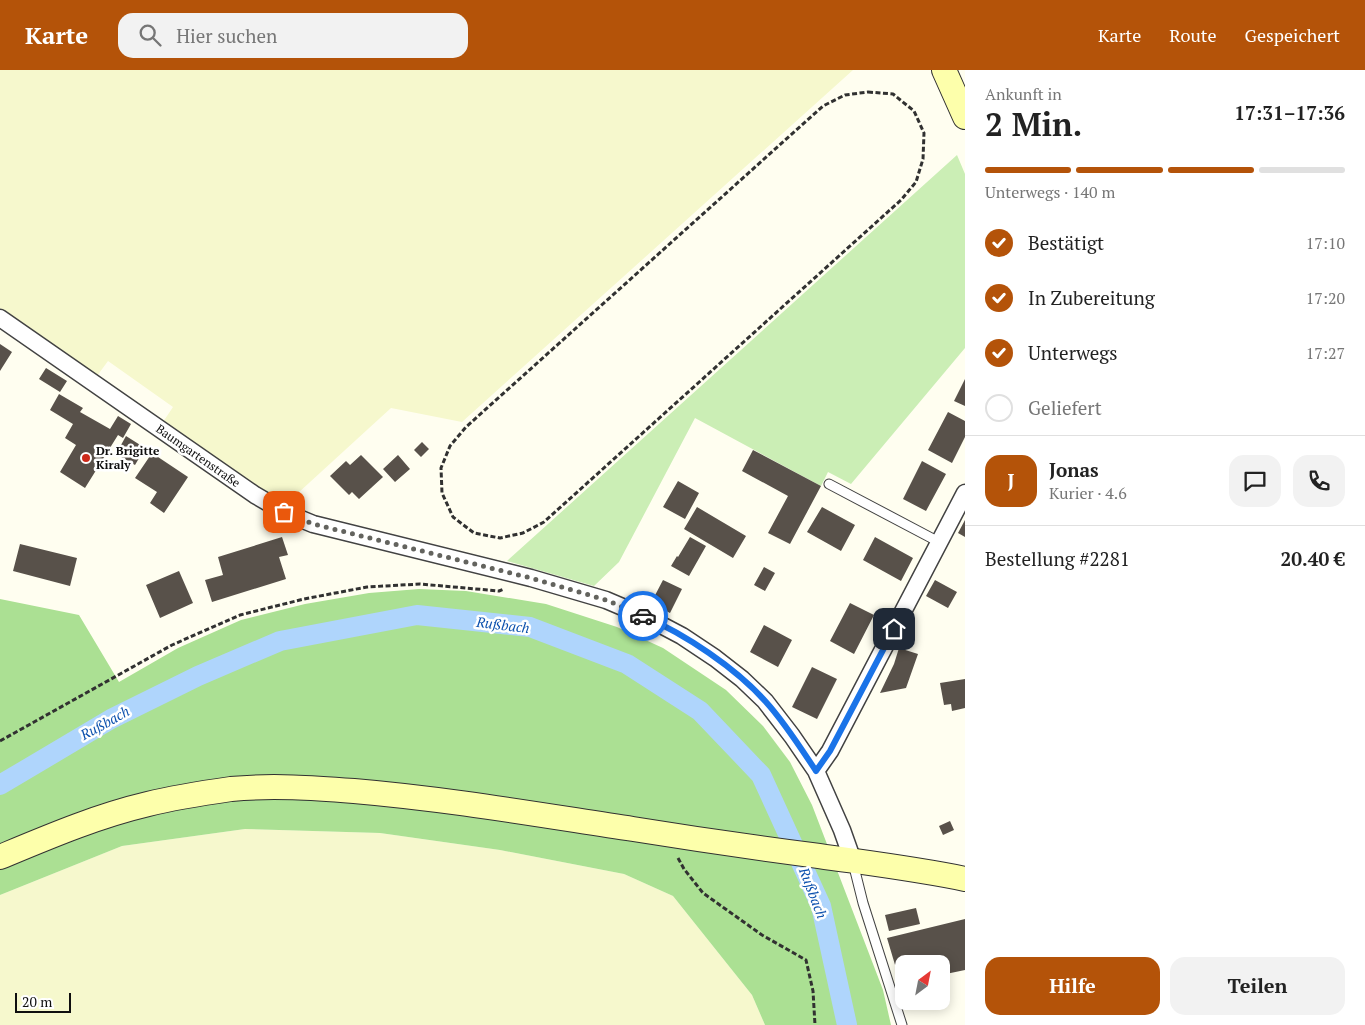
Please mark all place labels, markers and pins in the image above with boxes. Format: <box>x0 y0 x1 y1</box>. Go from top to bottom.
place label: Dr. Brigitte Kiraly <box>96 443 160 472</box>
marker: Dr. Brigitte Kiraly <box>80 452 92 464</box>
pin <box>263 491 305 533</box>
pin <box>873 608 915 650</box>

